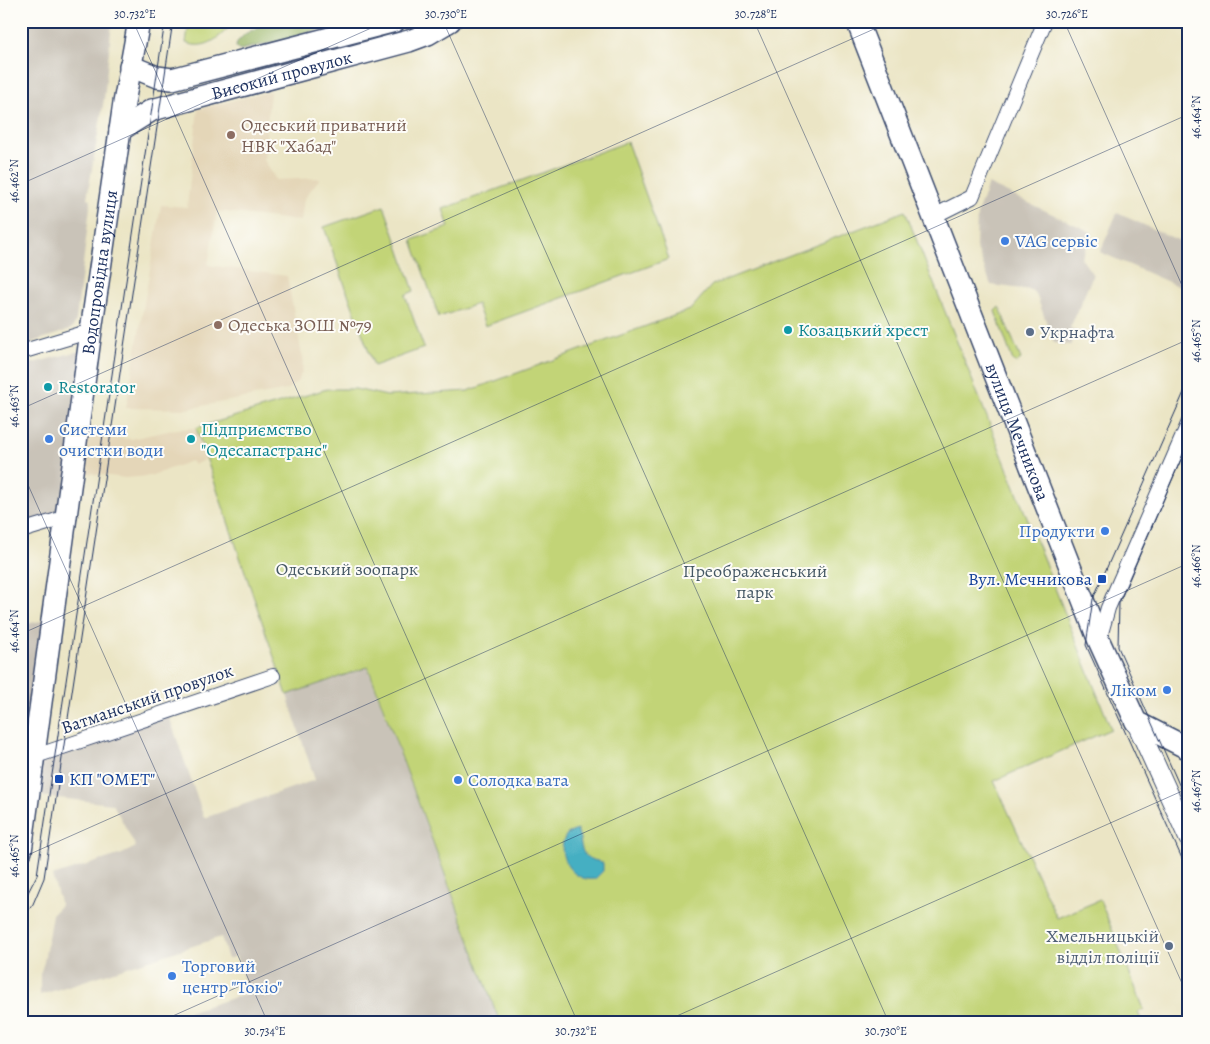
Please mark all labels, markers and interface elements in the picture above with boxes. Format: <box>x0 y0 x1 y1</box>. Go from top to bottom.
text: 30.732°E <box>114 6 156 22</box>
text: 30.730°E <box>425 6 467 22</box>
text: 30.728°E <box>735 6 777 22</box>
text: 30.726°E <box>1046 6 1088 22</box>
street label: Високий провулок <box>209 45 355 106</box>
text: 46.464°N <box>1188 95 1204 139</box>
place label: Одеський приватний НВК "Хабад" <box>241 113 407 158</box>
marker: Одеський приватний НВК "Хабад" <box>225 129 237 141</box>
text: 46.462°N <box>6 159 22 203</box>
street label: Водопровідна вулиця <box>76 188 123 356</box>
place label: VAG сервіс <box>1014 229 1098 253</box>
marker: VAG сервіс <box>999 235 1011 247</box>
place label: Одеська ЗОШ №79 <box>228 313 372 337</box>
place label: Козацький хрест <box>798 318 928 342</box>
marker: Одеська ЗОШ №79 <box>212 319 224 331</box>
text: 46.465°N <box>1188 319 1204 363</box>
place label: Укрнафта <box>1040 320 1115 344</box>
marker: Козацький хрест <box>782 324 794 336</box>
marker: Укрнафта <box>1024 326 1036 338</box>
street label: вулиця Мечникова <box>980 359 1055 505</box>
place label: Restorator <box>58 375 136 399</box>
marker: Restorator <box>42 381 54 393</box>
text: 46.463°N <box>6 384 22 427</box>
place label: Системи очистки води <box>59 417 164 462</box>
place label: Підприємство "Одесапастранс" <box>201 417 328 462</box>
marker: Системи очистки води <box>43 433 55 445</box>
marker: Підприємство "Одесапастранс" <box>185 433 197 445</box>
place label: Продукти <box>1019 519 1095 543</box>
marker: Продукти <box>1099 525 1111 537</box>
text: 46.466°N <box>1188 544 1204 588</box>
park label: Одеський зоопарк <box>276 557 418 581</box>
park label: Преображенський парк <box>683 559 827 604</box>
place label: Вул. Мечникова <box>968 567 1093 591</box>
marker: Вул. Мечникова <box>1096 573 1108 585</box>
text: 46.464°N <box>6 609 22 653</box>
street label: Ватманський провулок <box>58 658 236 740</box>
place label: Ліком <box>1110 678 1157 702</box>
marker: Ліком <box>1161 684 1173 696</box>
place label: КП "ОМЕТ" <box>69 767 155 791</box>
place label: Солодка вата <box>468 768 570 792</box>
text: 46.467°N <box>1188 769 1204 812</box>
marker: КП "ОМЕТ" <box>53 773 65 785</box>
marker: Солодка вата <box>452 774 464 786</box>
text: 46.465°N <box>6 834 22 878</box>
place label: Хмельницькій відділ поліції <box>1046 924 1159 969</box>
marker: Хмельницькій відділ поліції <box>1163 940 1175 952</box>
place label: Торговий центр "Токіо" <box>182 954 282 999</box>
marker: Торговий центр "Токіо" <box>166 970 178 982</box>
text: 30.734°E <box>244 1023 286 1039</box>
text: 30.732°E <box>555 1023 597 1039</box>
text: 30.730°E <box>865 1023 907 1039</box>

